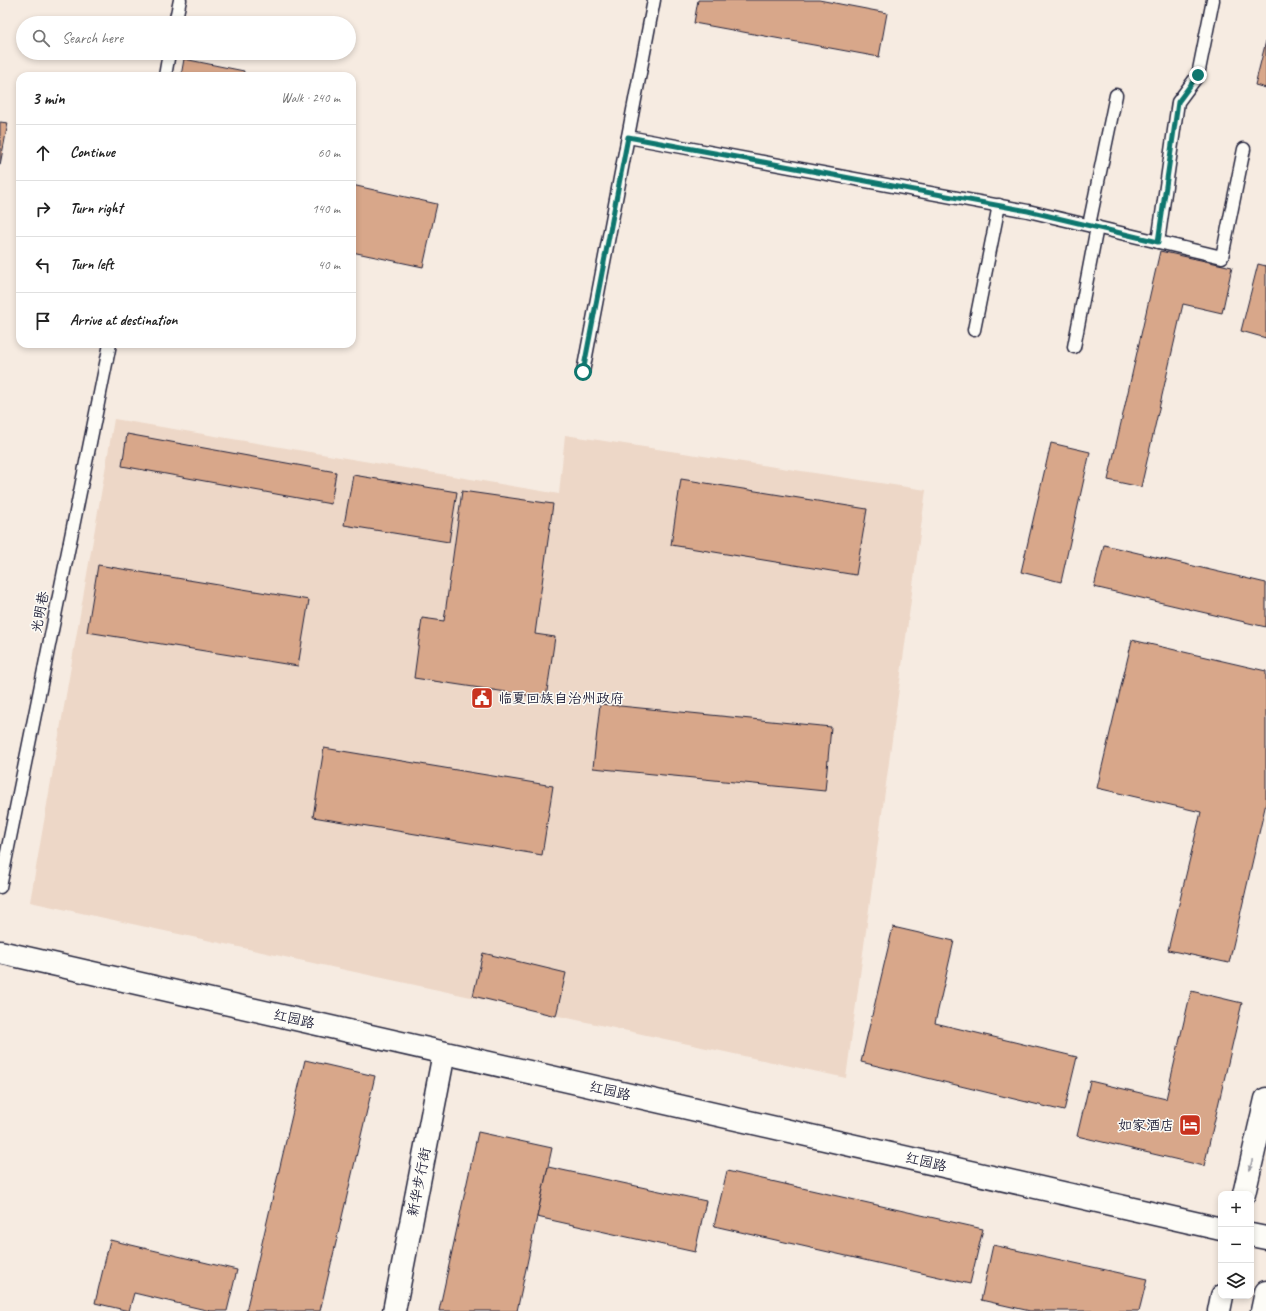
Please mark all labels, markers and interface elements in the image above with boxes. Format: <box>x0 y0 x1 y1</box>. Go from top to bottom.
search box <box>16 16 356 60</box>
icon: search <box>30 27 52 49</box>
text: Search here <box>62 29 123 48</box>
route end <box>1189 66 1207 84</box>
text: 3 min <box>32 88 65 109</box>
text: Walk · 240 m <box>281 90 340 106</box>
icon: ahead <box>32 142 54 164</box>
text: Continue <box>70 143 115 162</box>
text: 60 m <box>318 145 340 161</box>
icon: right <box>32 198 54 220</box>
text: Turn right <box>70 199 123 218</box>
text: 140 m <box>312 201 340 217</box>
icon: left <box>32 254 54 276</box>
text: Turn left <box>70 255 113 274</box>
text: 40 m <box>318 257 340 273</box>
icon: arrive <box>32 310 54 332</box>
text: Arrive at destination <box>70 311 177 330</box>
route start <box>574 363 592 381</box>
street label: 光明巷 <box>28 589 53 634</box>
public building icon: 临夏回族自治州政府 <box>469 685 495 711</box>
place label: 临夏回族自治州政府 <box>498 690 624 707</box>
street label: 红园路 <box>272 1006 316 1032</box>
street label: 红园路 <box>588 1078 632 1104</box>
hotel icon: 如家酒店 <box>1177 1112 1203 1138</box>
place label: 如家酒店 <box>1118 1117 1174 1134</box>
street label: 新华步行街 <box>404 1146 434 1218</box>
street label: 红园路 <box>904 1149 948 1175</box>
one-way arrow <box>1248 1159 1254 1171</box>
map controls <box>1218 1191 1254 1299</box>
button: + <box>1218 1191 1254 1227</box>
button: − <box>1218 1227 1254 1263</box>
button: layers <box>1218 1263 1254 1299</box>

